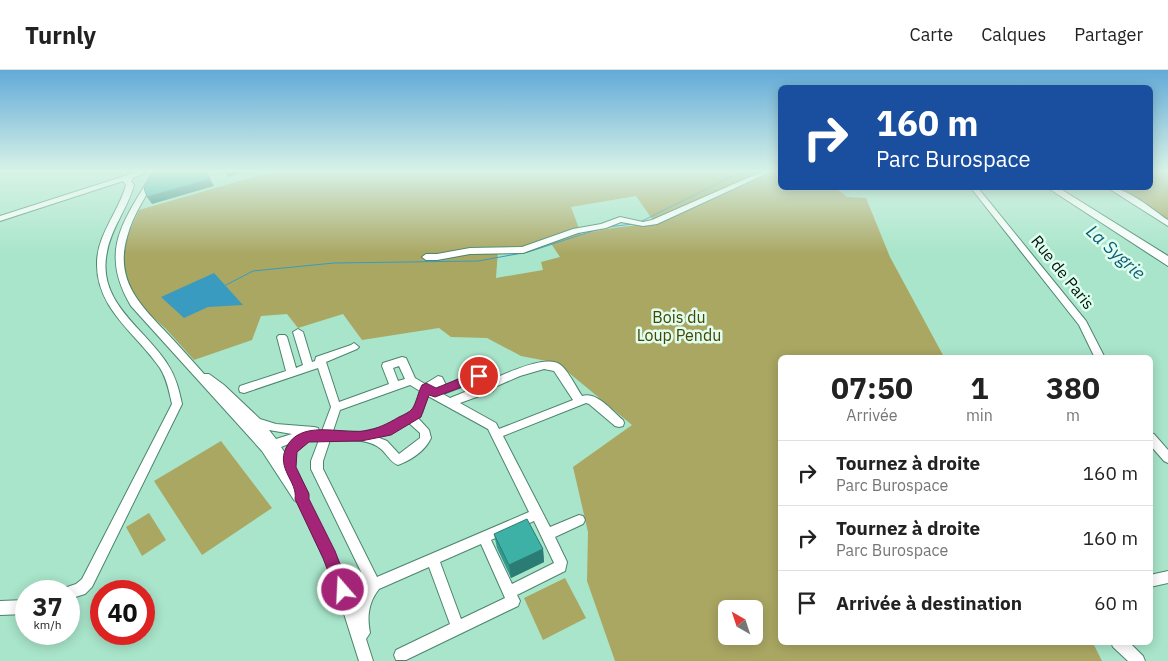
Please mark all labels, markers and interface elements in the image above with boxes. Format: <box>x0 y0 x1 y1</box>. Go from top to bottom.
text: Turnly <box>25 19 96 51</box>
text: Carte <box>910 23 953 46</box>
text: Calques <box>981 23 1046 46</box>
text: Partager <box>1074 23 1143 46</box>
text: 160 m <box>876 100 979 146</box>
icon: right <box>793 105 858 170</box>
text: Parc Burospace <box>876 144 1030 173</box>
water label: La Sygrie <box>1082 220 1150 284</box>
street label: Rue de Paris <box>1027 231 1099 313</box>
park label: Bois du Loup Pendu <box>637 307 721 345</box>
pin <box>458 355 500 397</box>
icon: arrive <box>465 362 493 390</box>
text: 07:50 <box>831 368 913 407</box>
text: 1 <box>970 368 988 407</box>
text: 380 <box>1046 368 1100 407</box>
text: Arrivée <box>846 405 898 425</box>
text: min <box>966 405 993 425</box>
text: m <box>1066 405 1080 425</box>
text: Tournez à droite <box>836 451 980 475</box>
icon: right <box>793 459 821 487</box>
text: 160 m <box>1083 461 1138 485</box>
text: Parc Burospace <box>836 475 948 495</box>
text: Tournez à droite <box>836 516 980 540</box>
icon: right <box>793 524 821 552</box>
text: 160 m <box>1083 526 1138 550</box>
text: Parc Burospace <box>836 540 948 560</box>
position arrow <box>316 563 368 615</box>
speed limit sign: 40 <box>90 580 155 645</box>
icon: arrive <box>793 589 821 617</box>
text: 37 <box>32 590 63 623</box>
text: Arrivée à destination <box>836 591 1022 615</box>
text: 60 m <box>1094 591 1138 615</box>
north arrow <box>718 600 762 645</box>
map controls <box>718 600 763 645</box>
text: km/h <box>33 617 62 632</box>

